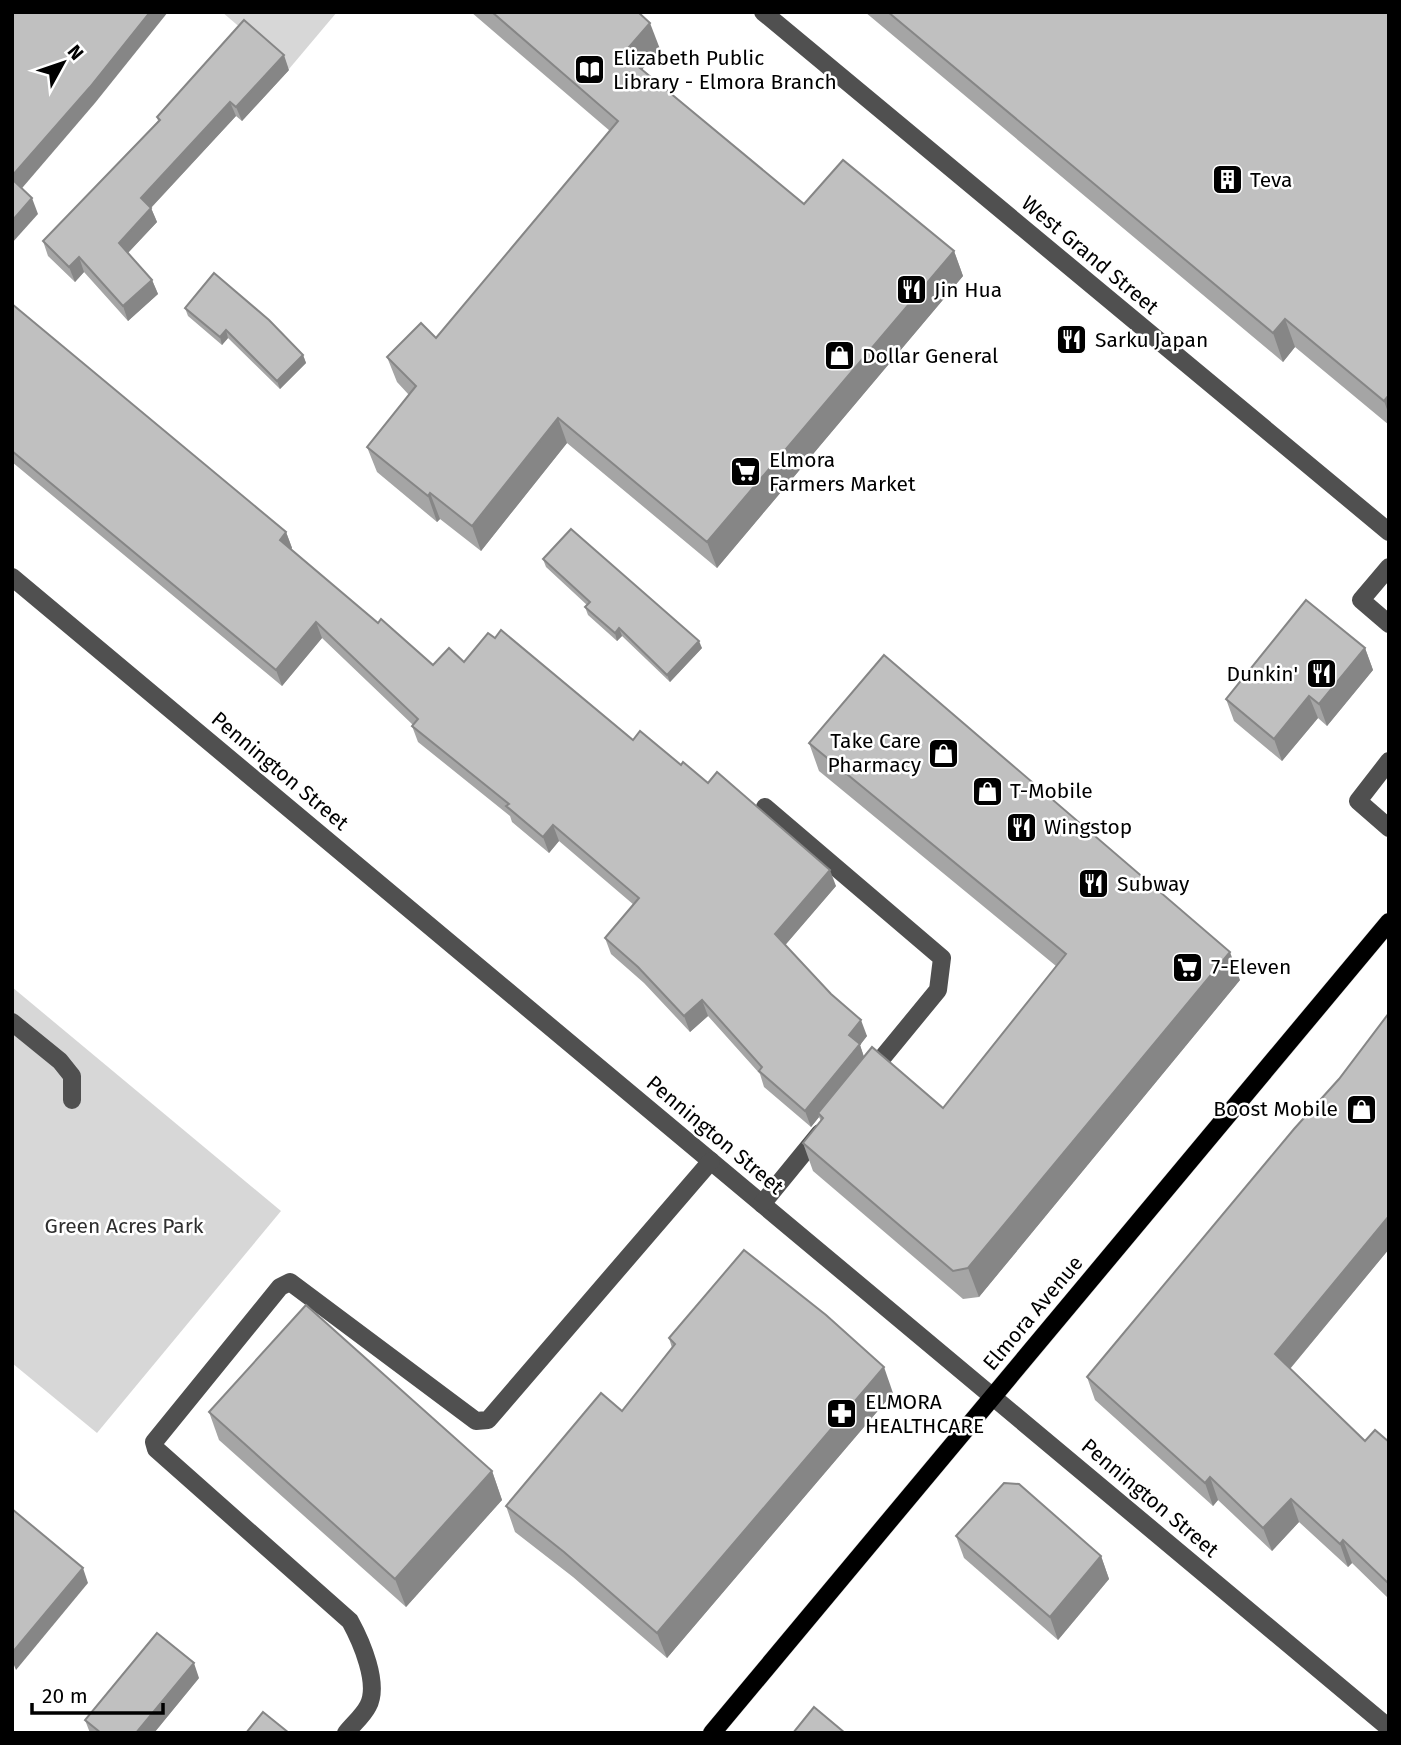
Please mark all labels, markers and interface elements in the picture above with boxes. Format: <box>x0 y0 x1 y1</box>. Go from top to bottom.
north arrow <box>28 28 98 98</box>
text: N <box>63 40 89 65</box>
place label: Elizabeth Public Library - Elmora Branch <box>613 45 837 95</box>
library icon: Elizabeth Public Library - Elmora Branch <box>573 53 607 87</box>
building icon: Teva <box>1210 163 1244 197</box>
place label: Teva <box>1250 167 1292 193</box>
street label: West Grand Street <box>1016 190 1164 320</box>
restaurant icon: Jin Hua <box>894 273 928 307</box>
place label: Jin Hua <box>934 277 1002 303</box>
restaurant icon: Sarku Japan <box>1055 323 1089 357</box>
place label: Sarku Japan <box>1095 327 1208 353</box>
shop icon: Dollar General <box>822 339 856 373</box>
place label: Dollar General <box>862 343 998 369</box>
place label: Elmora Farmers Market <box>769 447 916 497</box>
supermarket icon: Elmora Farmers Market <box>729 455 763 489</box>
restaurant icon: Dunkin' <box>1304 657 1338 691</box>
place label: Dunkin' <box>1227 661 1298 687</box>
street label: Pennington Street <box>206 706 354 836</box>
place label: Take Care Pharmacy <box>828 728 922 778</box>
shop icon: Take Care Pharmacy <box>927 736 961 770</box>
shop icon: T-Mobile <box>970 774 1004 808</box>
place label: T-Mobile <box>1010 778 1093 804</box>
restaurant icon: Wingstop <box>1004 810 1038 844</box>
place label: Wingstop <box>1044 814 1132 840</box>
restaurant icon: Subway <box>1077 867 1111 901</box>
place label: Subway <box>1117 871 1190 897</box>
supermarket icon: 7-Eleven <box>1171 950 1205 984</box>
place label: 7-Eleven <box>1211 954 1291 980</box>
street label: Pennington Street <box>641 1070 789 1200</box>
shop icon: Boost Mobile <box>1344 1092 1378 1126</box>
place label: Boost Mobile <box>1213 1096 1338 1122</box>
park label: Green Acres Park <box>44 1213 204 1239</box>
street label: Elmora Avenue <box>978 1250 1088 1376</box>
place label: ELMORA HEALTHCARE <box>865 1389 984 1439</box>
pharmacy icon: ELMORA HEALTHCARE <box>825 1397 859 1431</box>
street label: Pennington Street <box>1076 1433 1224 1563</box>
scale bar <box>32 1672 163 1716</box>
text: 20 m <box>42 1683 88 1709</box>

